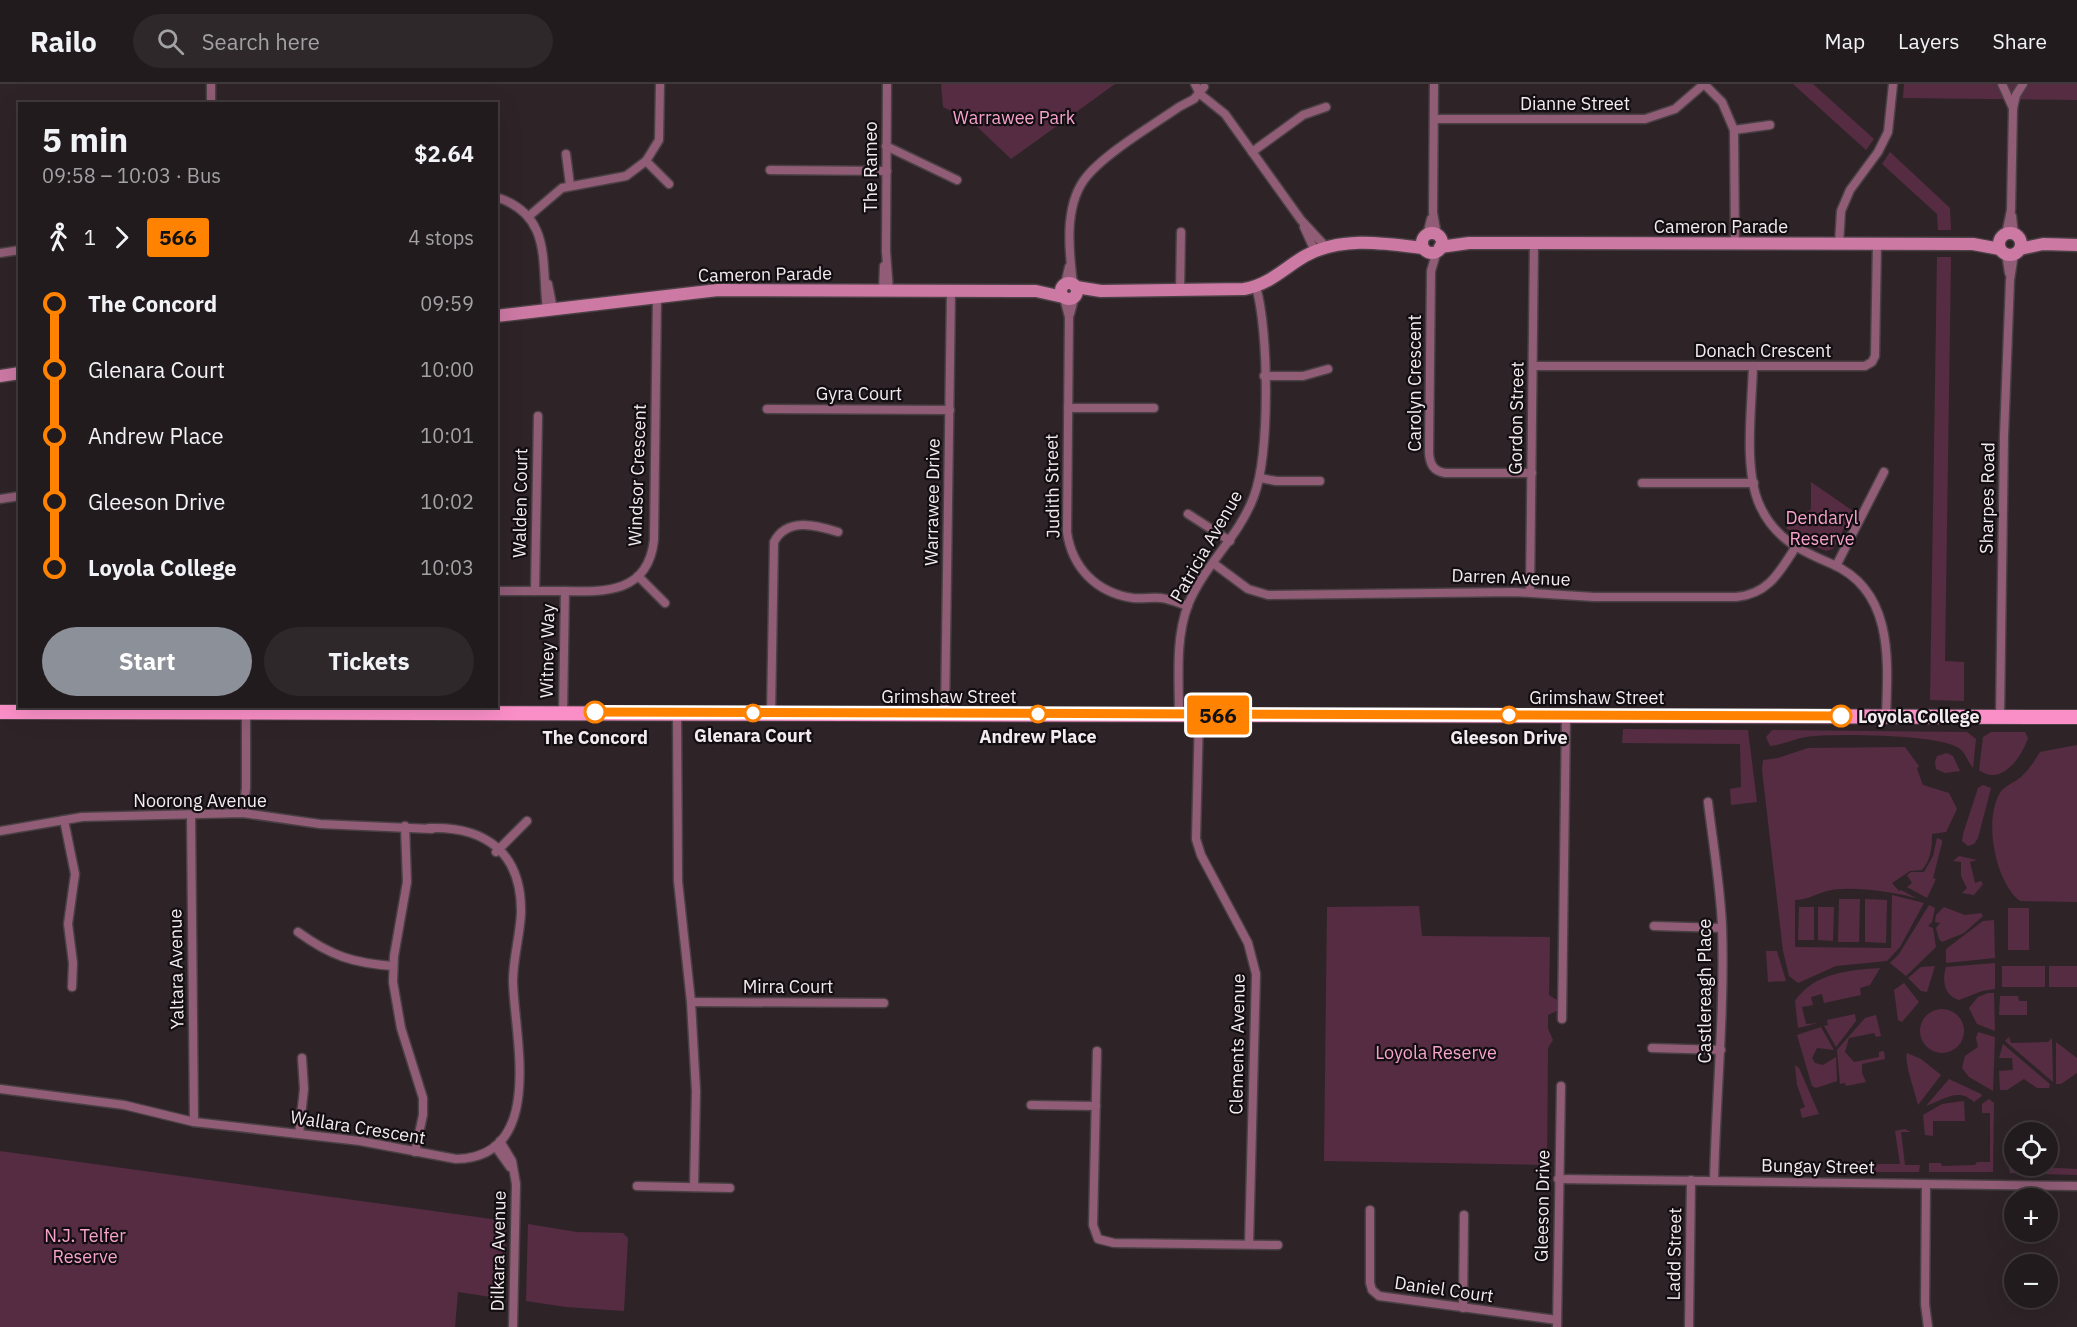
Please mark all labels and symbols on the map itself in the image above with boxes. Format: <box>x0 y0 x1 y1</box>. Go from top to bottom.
street label: Dianne Street <box>1520 92 1630 115</box>
park label: Warrawee Park <box>953 106 1076 129</box>
street label: The Rameo <box>859 121 882 213</box>
street label: Cameron Parade <box>1654 215 1788 238</box>
street label: Cameron Parade <box>698 261 832 287</box>
street label: Carolyn Crescent <box>1403 314 1426 452</box>
street label: Donach Crescent <box>1694 339 1832 362</box>
street label: Gordon Street <box>1504 361 1528 475</box>
street label: Gyra Court <box>816 382 902 405</box>
street label: Windsor Crescent <box>623 403 651 547</box>
street label: Judith Street <box>1040 434 1064 538</box>
street label: Warrawee Drive <box>919 438 945 566</box>
street label: Sharpes Road <box>1975 442 1999 554</box>
street label: Walden Court <box>508 448 532 558</box>
street label: Patricia Avenue <box>1165 486 1247 606</box>
park label: Dendaryl Reserve <box>1786 506 1859 550</box>
street label: Darren Avenue <box>1451 563 1571 591</box>
street label: Witney Way <box>535 604 559 698</box>
street label: Grimshaw Street <box>881 685 1017 708</box>
street label: Grimshaw Street <box>1529 686 1665 709</box>
line badge: 566 <box>1184 696 1252 734</box>
marker: The Concord <box>584 701 606 723</box>
marker: Glenara Court <box>744 704 762 722</box>
marker: Andrew Place <box>1029 705 1047 723</box>
marker: Loyola College <box>1830 705 1852 727</box>
place label: Loyola College <box>1858 705 1980 728</box>
marker: Gleeson Drive <box>1500 706 1518 724</box>
place label: Glenara Court <box>694 724 812 747</box>
place label: Andrew Place <box>979 725 1097 748</box>
place label: The Concord <box>542 726 648 749</box>
place label: Gleeson Drive <box>1450 726 1568 749</box>
street label: Noorong Avenue <box>133 789 267 812</box>
street label: Yaltara Avenue <box>163 908 189 1030</box>
street label: Castlereagh Place <box>1693 919 1716 1063</box>
street label: Clements Avenue <box>1224 973 1250 1115</box>
street label: Mirra Court <box>743 975 833 998</box>
park label: Loyola Reserve <box>1375 1041 1497 1064</box>
street label: Wallara Crescent <box>289 1105 427 1149</box>
street label: Gleeson Drive <box>1530 1150 1554 1262</box>
street label: Bungay Street <box>1761 1154 1875 1178</box>
street label: Dilkara Avenue <box>485 1190 511 1312</box>
street label: Ladd Street <box>1662 1207 1686 1301</box>
park label: N.J. Telfer Reserve <box>44 1224 126 1268</box>
street label: Daniel Court <box>1393 1271 1495 1307</box>

